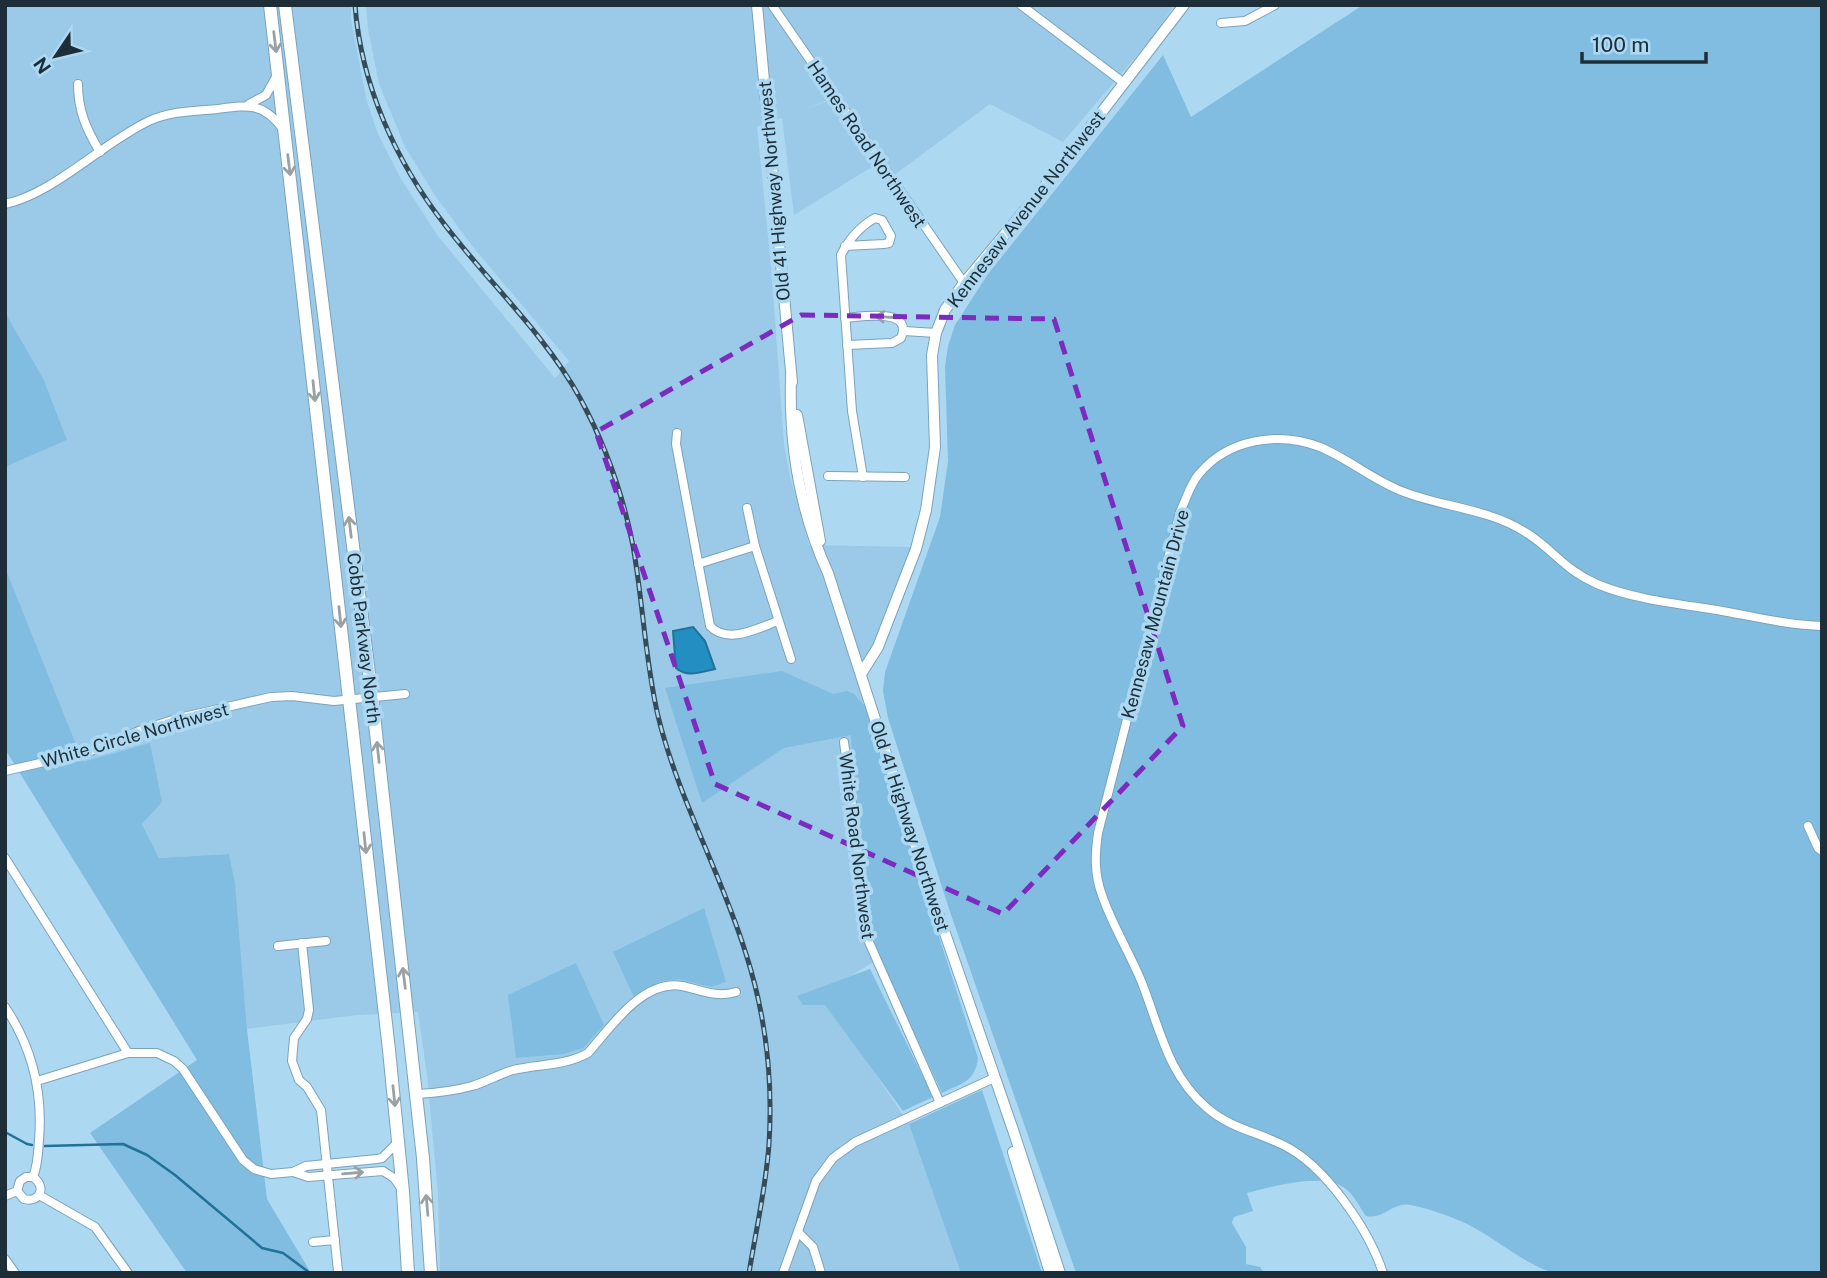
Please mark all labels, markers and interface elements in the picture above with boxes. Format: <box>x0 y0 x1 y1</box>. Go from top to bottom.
north arrow <box>21 21 91 91</box>
scale bar <box>1582 21 1706 65</box>
one-way arrow <box>268 30 281 53</box>
text: 100 m <box>1592 32 1649 57</box>
text: N <box>29 53 55 78</box>
street label: Hames Road Northwest <box>803 56 931 232</box>
street label: Old 41 Highway Northwest <box>754 80 794 302</box>
street label: Kennesaw Avenue Northwest <box>943 107 1109 311</box>
one-way arrow <box>283 153 296 175</box>
one-way arrow <box>875 311 898 324</box>
one-way arrow <box>308 379 321 401</box>
street label: Kennesaw Mountain Drive <box>1117 507 1193 721</box>
one-way arrow <box>343 516 356 538</box>
street label: Cobb Parkway North <box>343 551 385 725</box>
one-way arrow <box>334 605 347 627</box>
street label: White Circle Northwest <box>39 698 231 772</box>
street label: Old 41 Highway Northwest <box>866 718 954 934</box>
one-way arrow <box>371 742 384 764</box>
street label: White Road Northwest <box>835 752 879 940</box>
one-way arrow <box>358 831 371 854</box>
one-way arrow <box>397 968 410 990</box>
one-way arrow <box>387 1084 400 1107</box>
one-way arrow <box>341 1166 363 1179</box>
one-way arrow <box>420 1194 433 1216</box>

